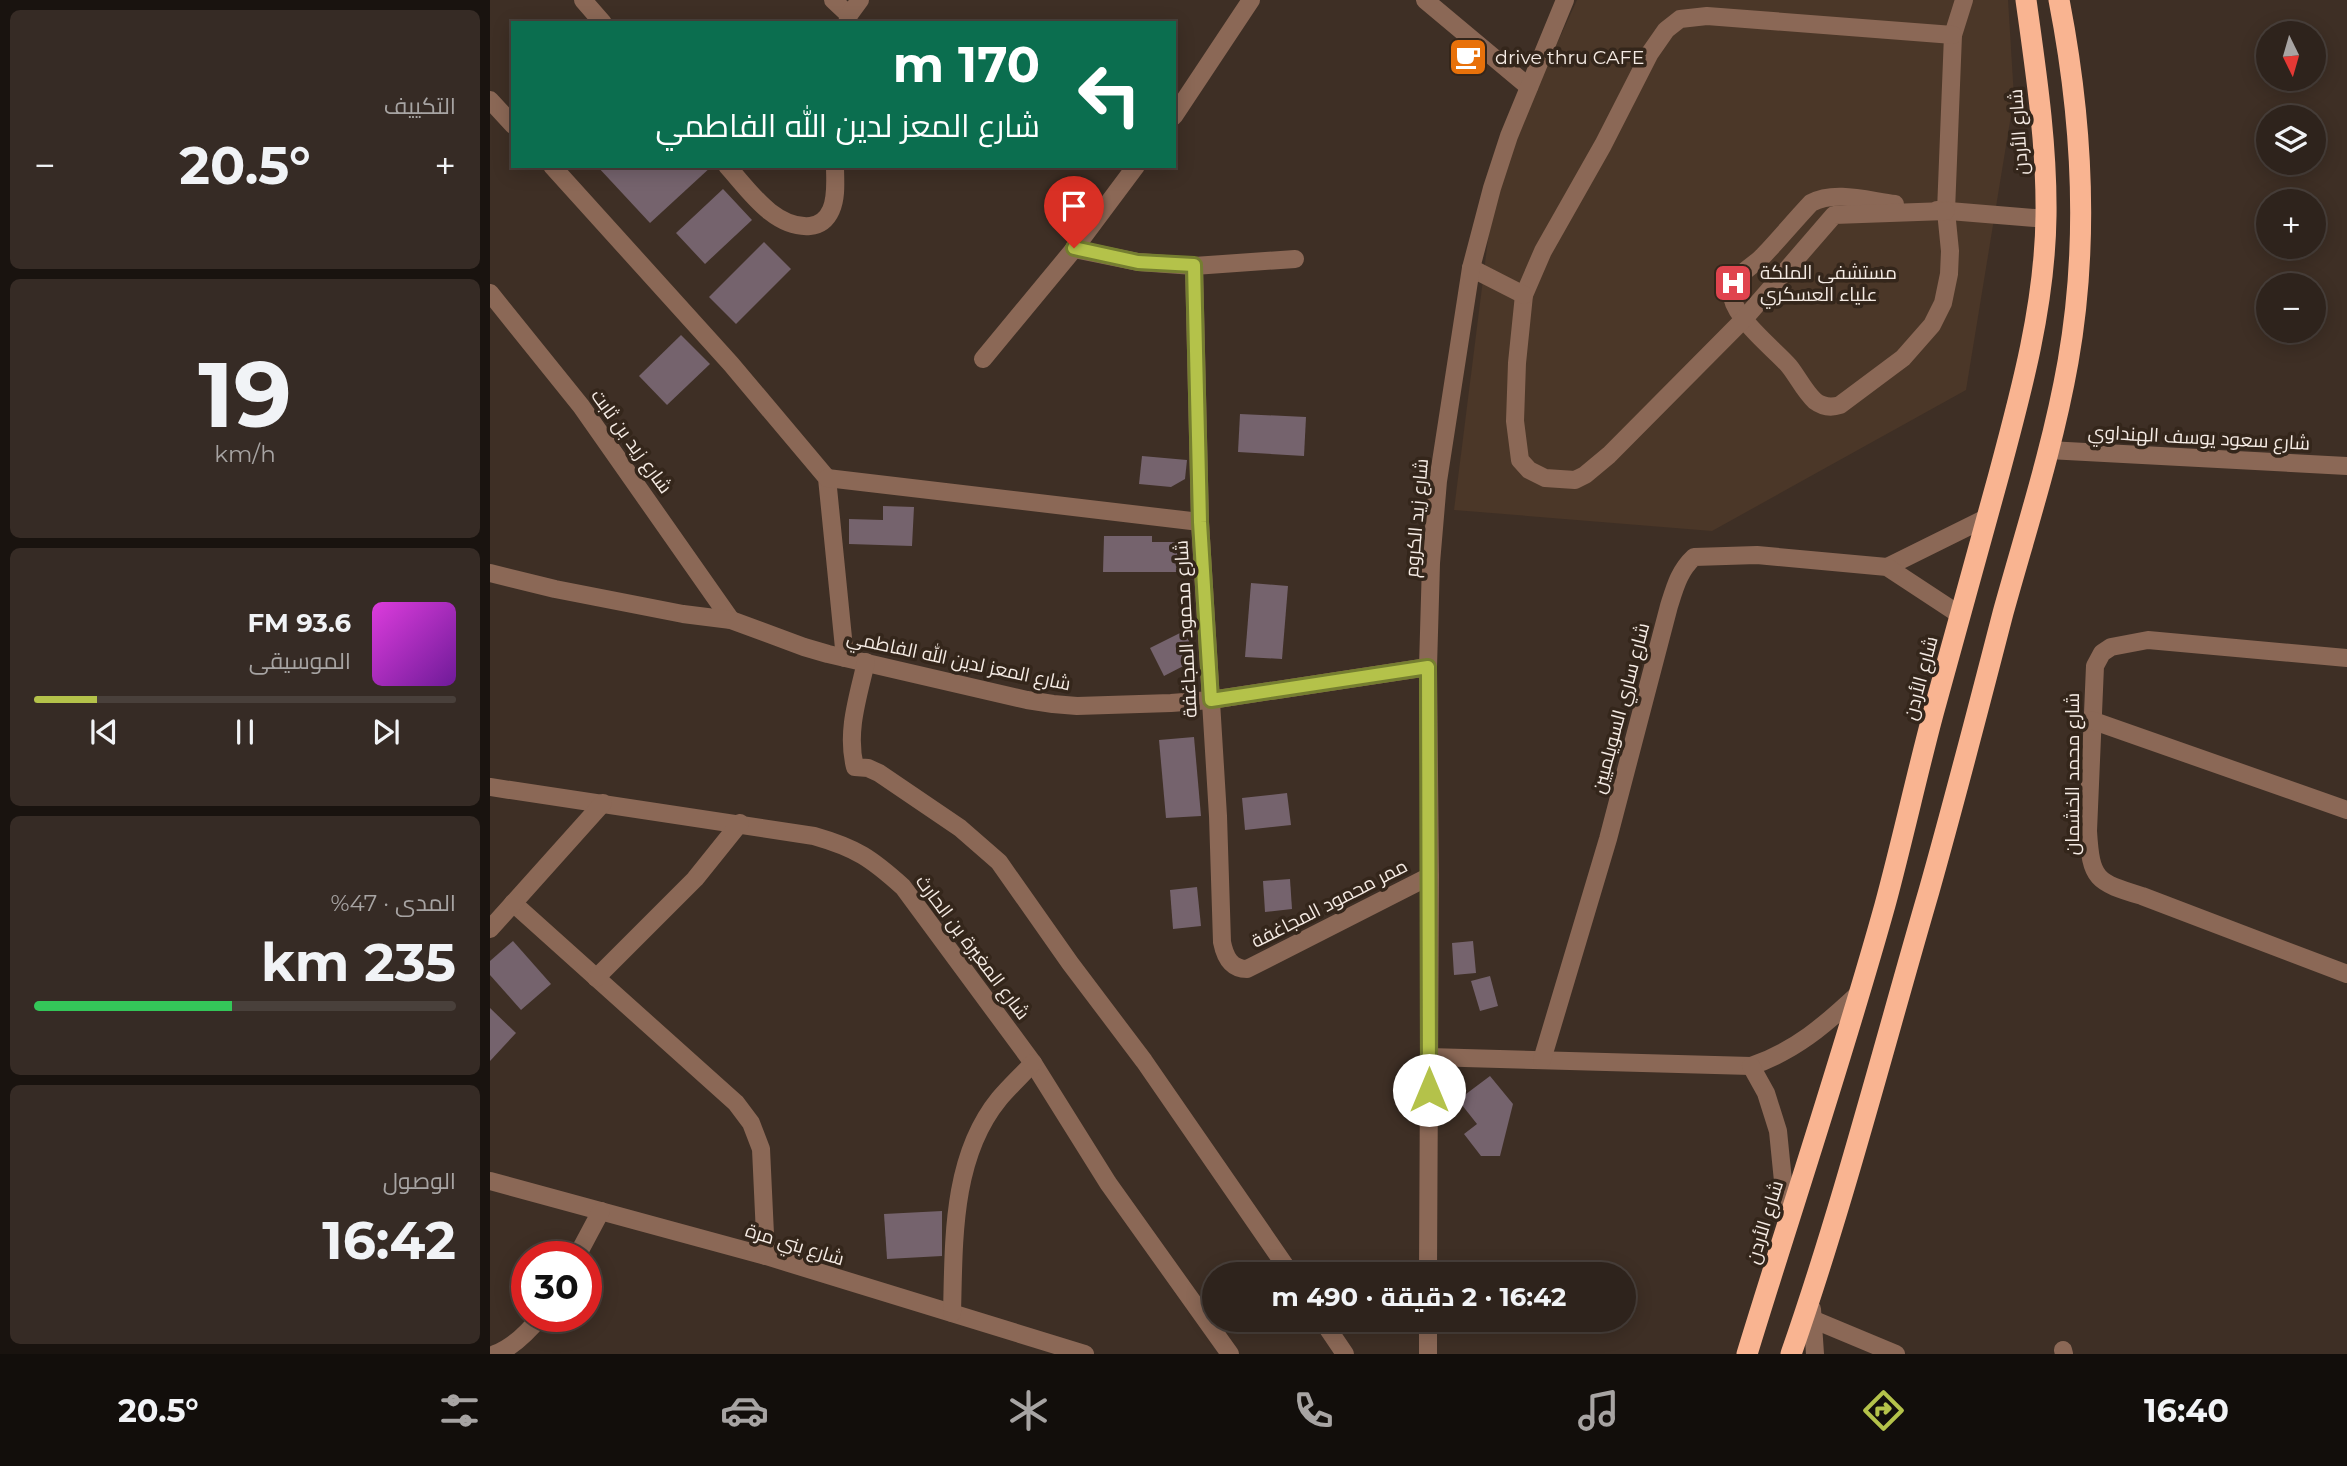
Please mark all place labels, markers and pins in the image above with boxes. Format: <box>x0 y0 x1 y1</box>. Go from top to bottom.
cafe icon: drive thru CAFE <box>1447 36 1489 78</box>
place label: drive thru CAFE <box>1495 46 1644 69</box>
pin <box>1044 176 1104 248</box>
place label: مستشفى الملكة علياء العسكري <box>1760 261 1897 309</box>
hospital icon: مستشفى الملكة علياء العسكري <box>1712 262 1754 304</box>

